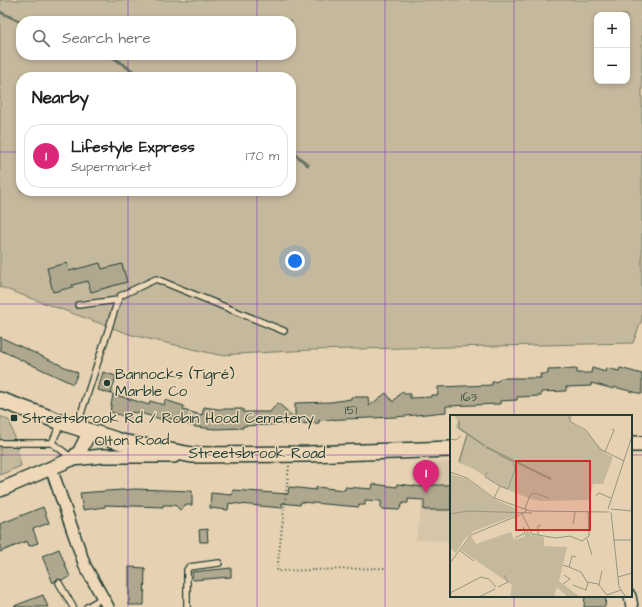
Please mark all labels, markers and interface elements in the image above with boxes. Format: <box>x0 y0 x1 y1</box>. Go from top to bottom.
map controls <box>594 12 630 84</box>
button: + <box>594 12 630 48</box>
search box <box>16 16 296 60</box>
icon: search <box>30 27 52 49</box>
text: Search here <box>62 28 151 49</box>
button: − <box>594 48 630 84</box>
text: Nearby <box>32 86 89 110</box>
text: Lifestyle Express <box>71 137 195 158</box>
text: 1 <box>45 147 47 165</box>
text: 170 m <box>246 147 279 165</box>
text: Supermarket <box>71 158 152 176</box>
your location <box>285 251 305 271</box>
place label: Bannocks (Tigré) Marble Co <box>115 364 234 402</box>
marker: Bannocks (Tigré) Marble Co <box>102 378 112 388</box>
house number: 163 <box>461 388 478 406</box>
house number: 151 <box>345 401 358 419</box>
place label: Streetsbrook Rd / Robin Hood Cemetery <box>22 408 314 430</box>
marker: Streetsbrook Rd / Robin Hood Cemetery <box>9 413 19 423</box>
inset map <box>450 415 632 597</box>
street label: Olton Road <box>94 429 170 452</box>
street label: Streetsbrook Road <box>188 443 326 464</box>
pin: 1 <box>413 460 439 493</box>

